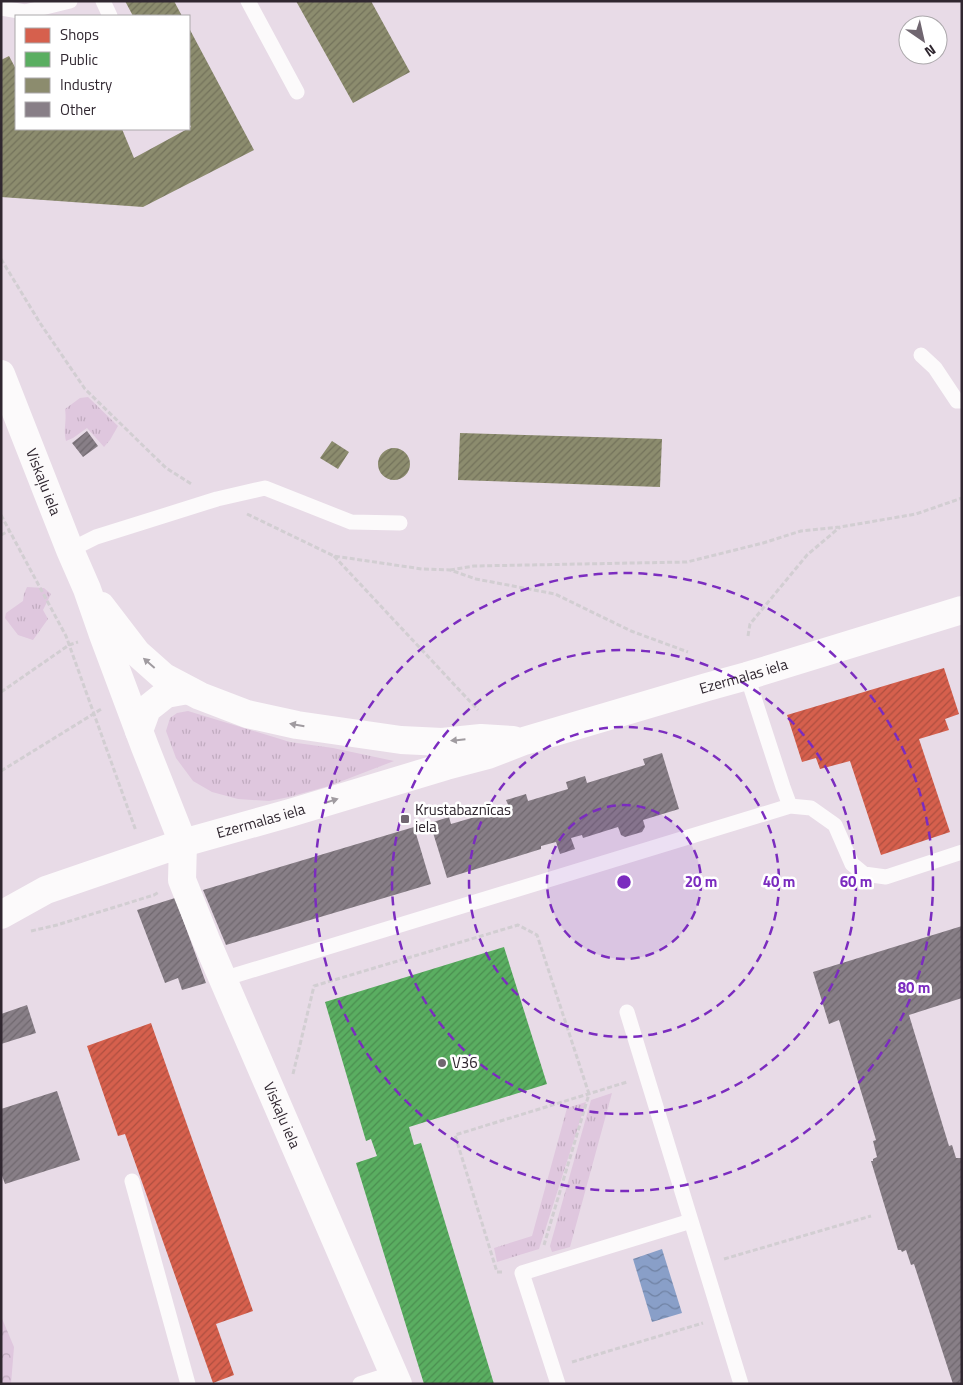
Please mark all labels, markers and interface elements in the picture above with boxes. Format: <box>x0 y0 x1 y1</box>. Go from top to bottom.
legend <box>15 15 190 130</box>
north arrow <box>898 15 948 65</box>
text: Shops <box>60 23 99 46</box>
text: N <box>921 40 940 63</box>
text: Public <box>60 48 98 71</box>
text: Industry <box>60 73 112 96</box>
text: Other <box>60 98 96 121</box>
street label: Viskaļu iela <box>20 445 68 519</box>
street label: Ezermalas iela <box>696 652 791 700</box>
one-way arrow <box>143 657 155 669</box>
one-way arrow <box>288 720 304 728</box>
one-way arrow <box>450 736 466 744</box>
one-way arrow <box>324 796 339 804</box>
street label: Ezermalas iela <box>214 797 308 844</box>
place label: Krustabaznīcas iela <box>415 798 511 838</box>
marker: Krustabaznīcas iela <box>399 813 411 825</box>
text: 20 m <box>685 870 717 893</box>
text: 40 m <box>763 870 795 893</box>
text: 60 m <box>840 870 872 893</box>
centre of rings <box>615 873 633 891</box>
text: 80 m <box>898 976 930 999</box>
place label: V36 <box>452 1051 478 1074</box>
marker: V36 <box>436 1057 448 1069</box>
street label: Viskaļu iela <box>258 1078 307 1152</box>

